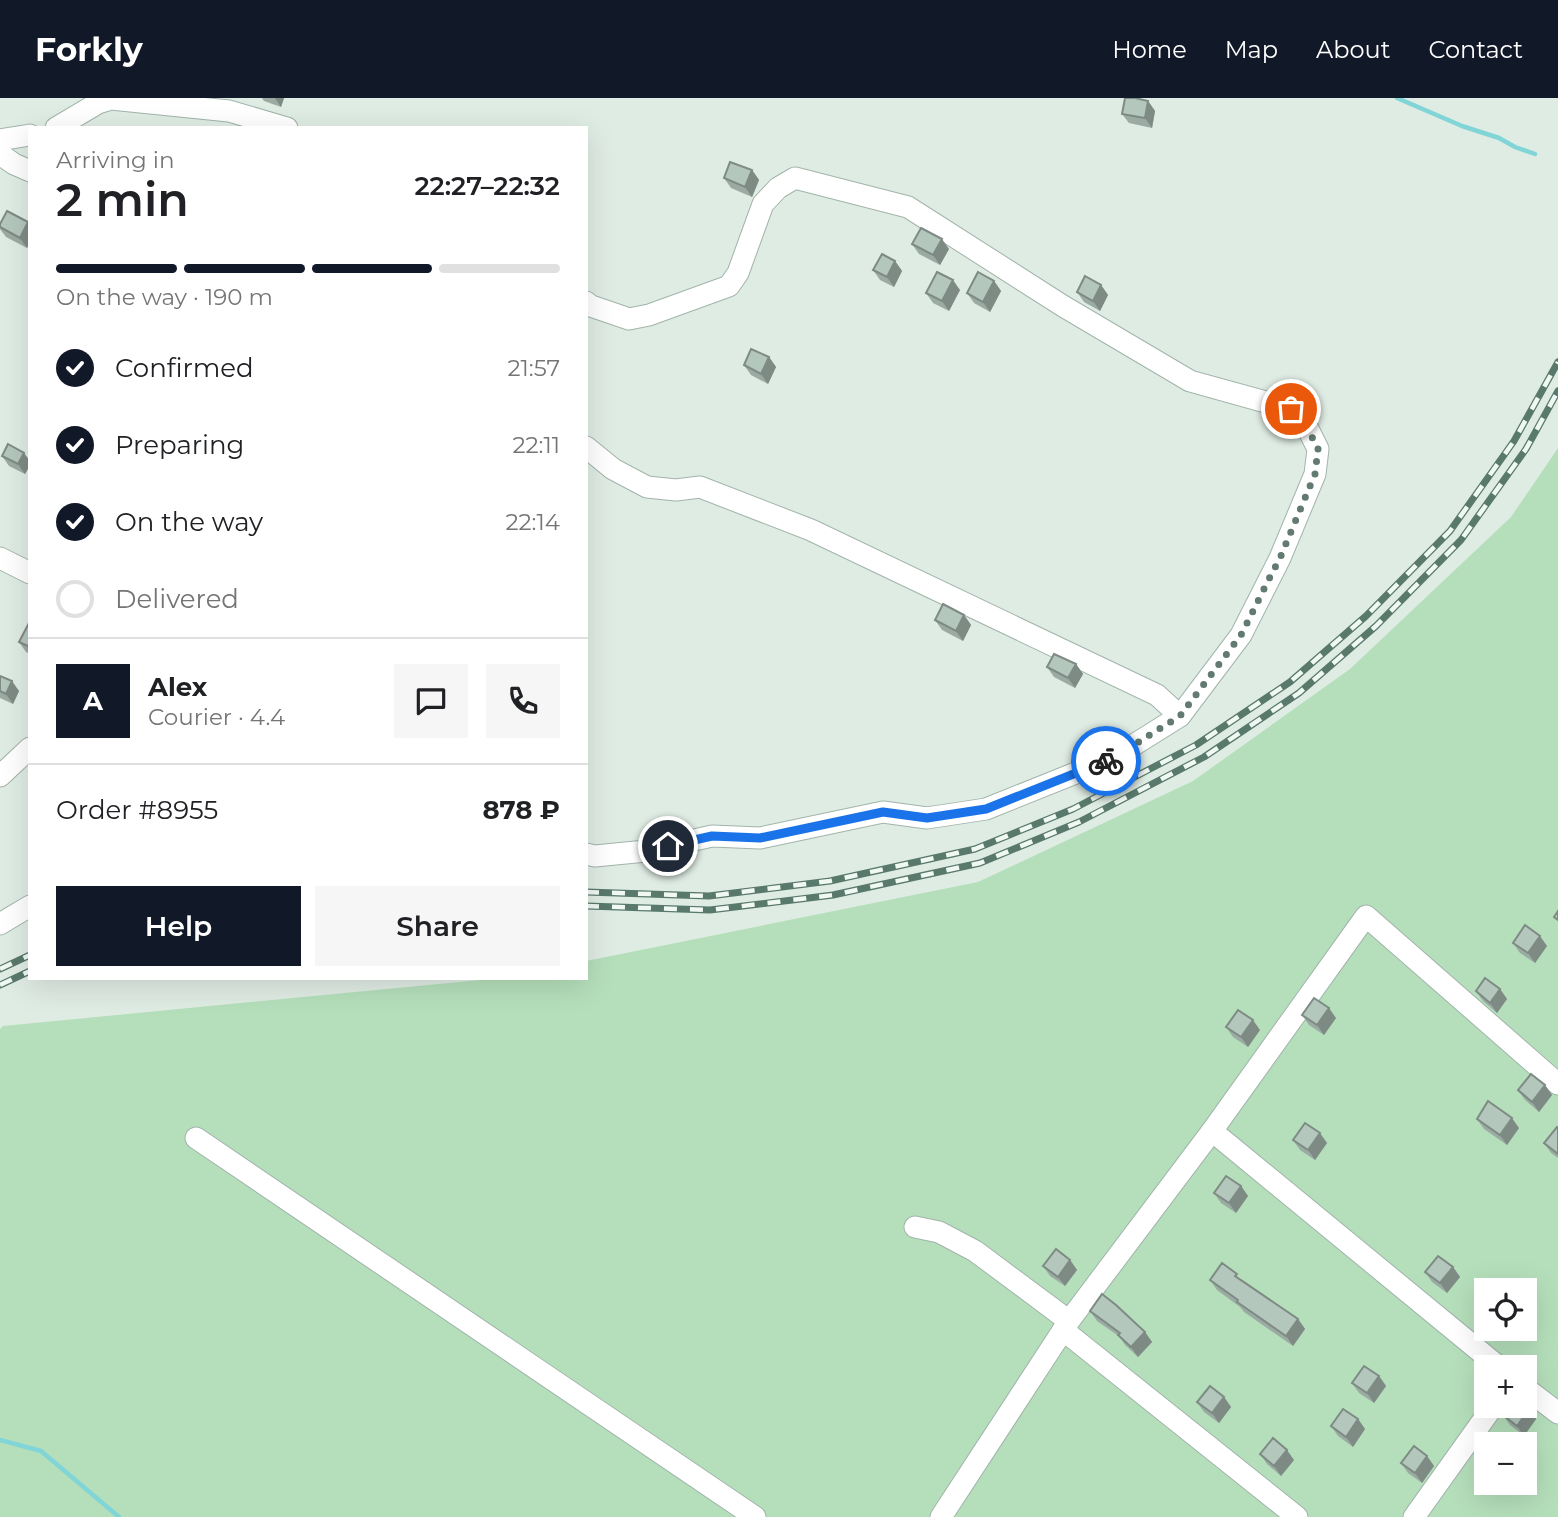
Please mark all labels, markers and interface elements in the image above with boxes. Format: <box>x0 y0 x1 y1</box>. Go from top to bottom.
text: Forkly <box>35 29 143 69</box>
text: Home <box>1112 35 1187 64</box>
text: Map <box>1225 35 1278 64</box>
text: About <box>1316 35 1390 64</box>
text: Contact <box>1428 35 1523 64</box>
text: Arriving in <box>56 146 175 174</box>
text: 22:27–22:32 <box>414 170 560 202</box>
text: 2 min <box>56 171 189 228</box>
text: On the way · 190 m <box>56 283 273 311</box>
icon: check <box>56 349 94 387</box>
text: Confirmed <box>115 352 254 384</box>
text: 21:57 <box>508 354 560 382</box>
pin <box>1261 379 1321 439</box>
icon: bag <box>1272 390 1310 428</box>
icon: check <box>56 426 94 464</box>
text: Preparing <box>115 429 244 461</box>
text: 22:11 <box>512 431 560 459</box>
icon: check <box>56 503 94 541</box>
text: On the way <box>115 506 263 538</box>
text: 22:14 <box>505 508 560 536</box>
text: Delivered <box>115 583 239 615</box>
button: chat <box>394 664 468 738</box>
button: phone <box>486 664 560 738</box>
text: Alex <box>148 671 207 703</box>
text: A <box>83 685 103 717</box>
text: Courier · 4.4 <box>148 703 285 731</box>
courier <box>1071 726 1141 796</box>
icon: bike <box>1087 742 1125 780</box>
text: Order #8955 <box>56 794 218 826</box>
text: 878 ₽ <box>482 794 560 826</box>
pin <box>638 816 698 876</box>
icon: home <box>649 827 687 865</box>
button: Help <box>56 886 301 966</box>
button: Share <box>315 886 560 966</box>
map controls <box>1474 1278 1537 1495</box>
button: locate <box>1474 1278 1537 1341</box>
button: + <box>1474 1355 1537 1418</box>
button: − <box>1474 1432 1537 1495</box>

